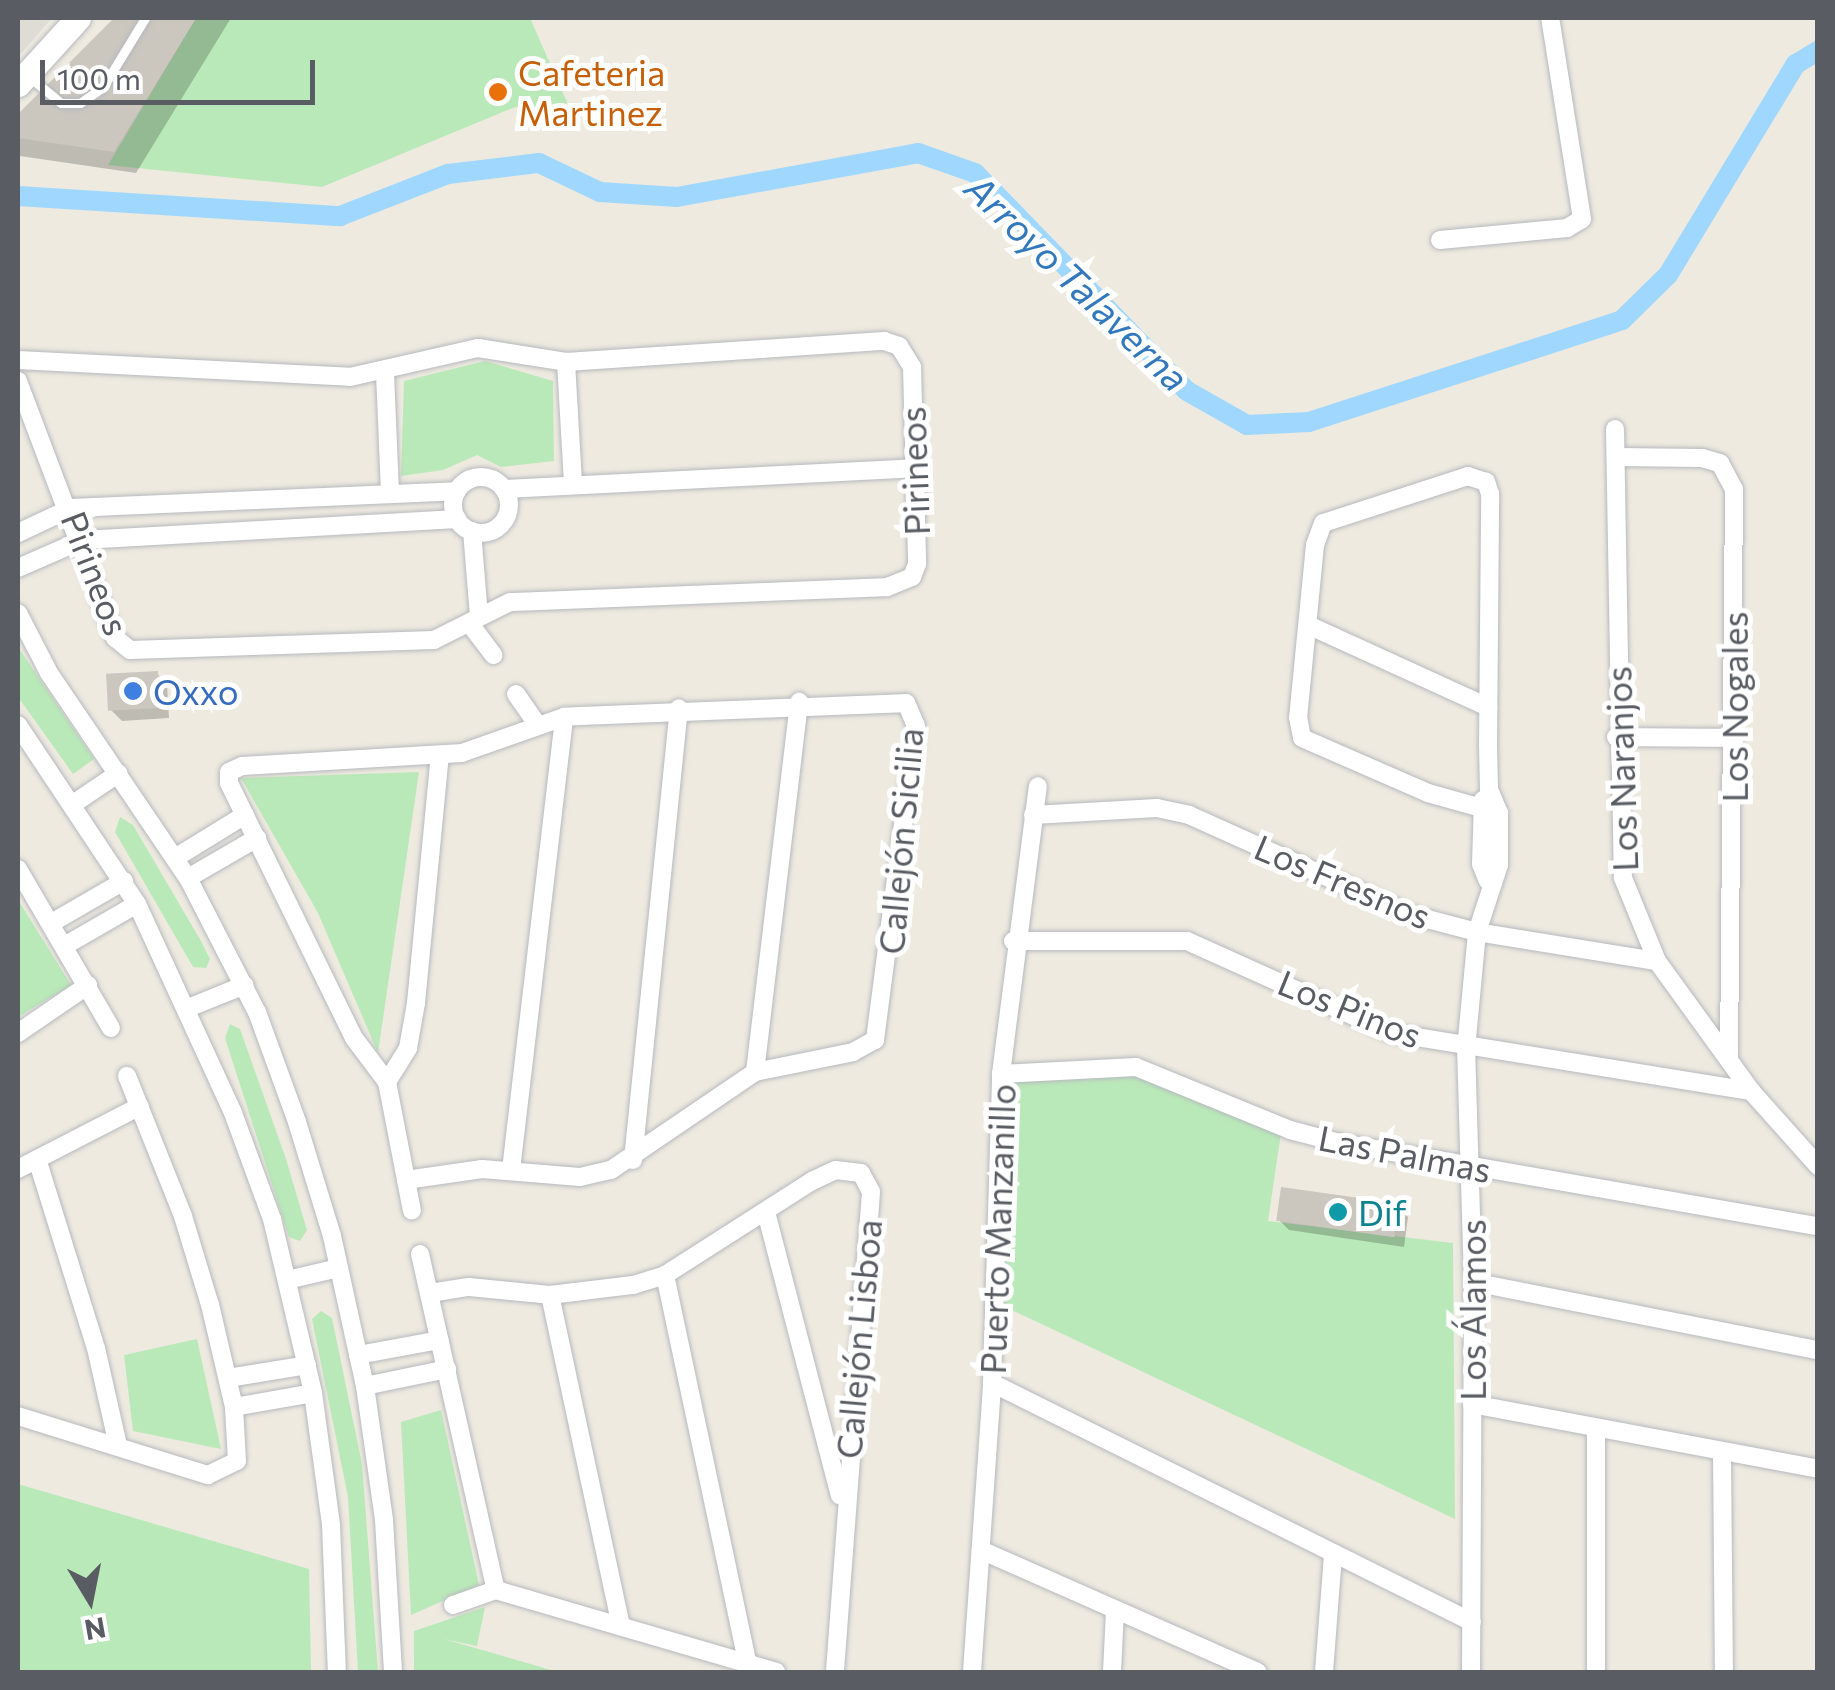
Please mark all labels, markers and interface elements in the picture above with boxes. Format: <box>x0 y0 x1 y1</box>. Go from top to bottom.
scale bar <box>45 40 320 102</box>
place label: Cafeteria Martinez <box>518 51 665 133</box>
text: 100 m <box>57 59 141 96</box>
marker: Cafeteria Martinez <box>487 81 509 103</box>
water label: Arroyo Talaverna <box>957 164 1199 400</box>
street label: Pirineos <box>891 406 937 536</box>
street label: Pirineos <box>53 505 139 641</box>
street label: Los Nogales <box>1713 612 1755 802</box>
street label: Los Naranjos <box>1596 666 1646 872</box>
place label: Oxxo <box>153 670 239 712</box>
marker: Oxxo <box>122 680 144 702</box>
street label: Callejón Sicilia <box>869 726 931 956</box>
street label: Los Fresnos <box>1249 825 1437 937</box>
street label: Los Pinos <box>1272 960 1428 1056</box>
street label: Puerto Manzanillo <box>971 1083 1023 1375</box>
street label: Las Palmas <box>1315 1116 1495 1190</box>
place label: Dif <box>1358 1191 1407 1233</box>
marker: Dif <box>1327 1201 1349 1223</box>
street label: Callejón Lisboa <box>827 1218 889 1460</box>
street label: Los Álamos <box>1451 1219 1493 1401</box>
north arrow <box>40 1550 140 1650</box>
text: N <box>82 1611 109 1648</box>

